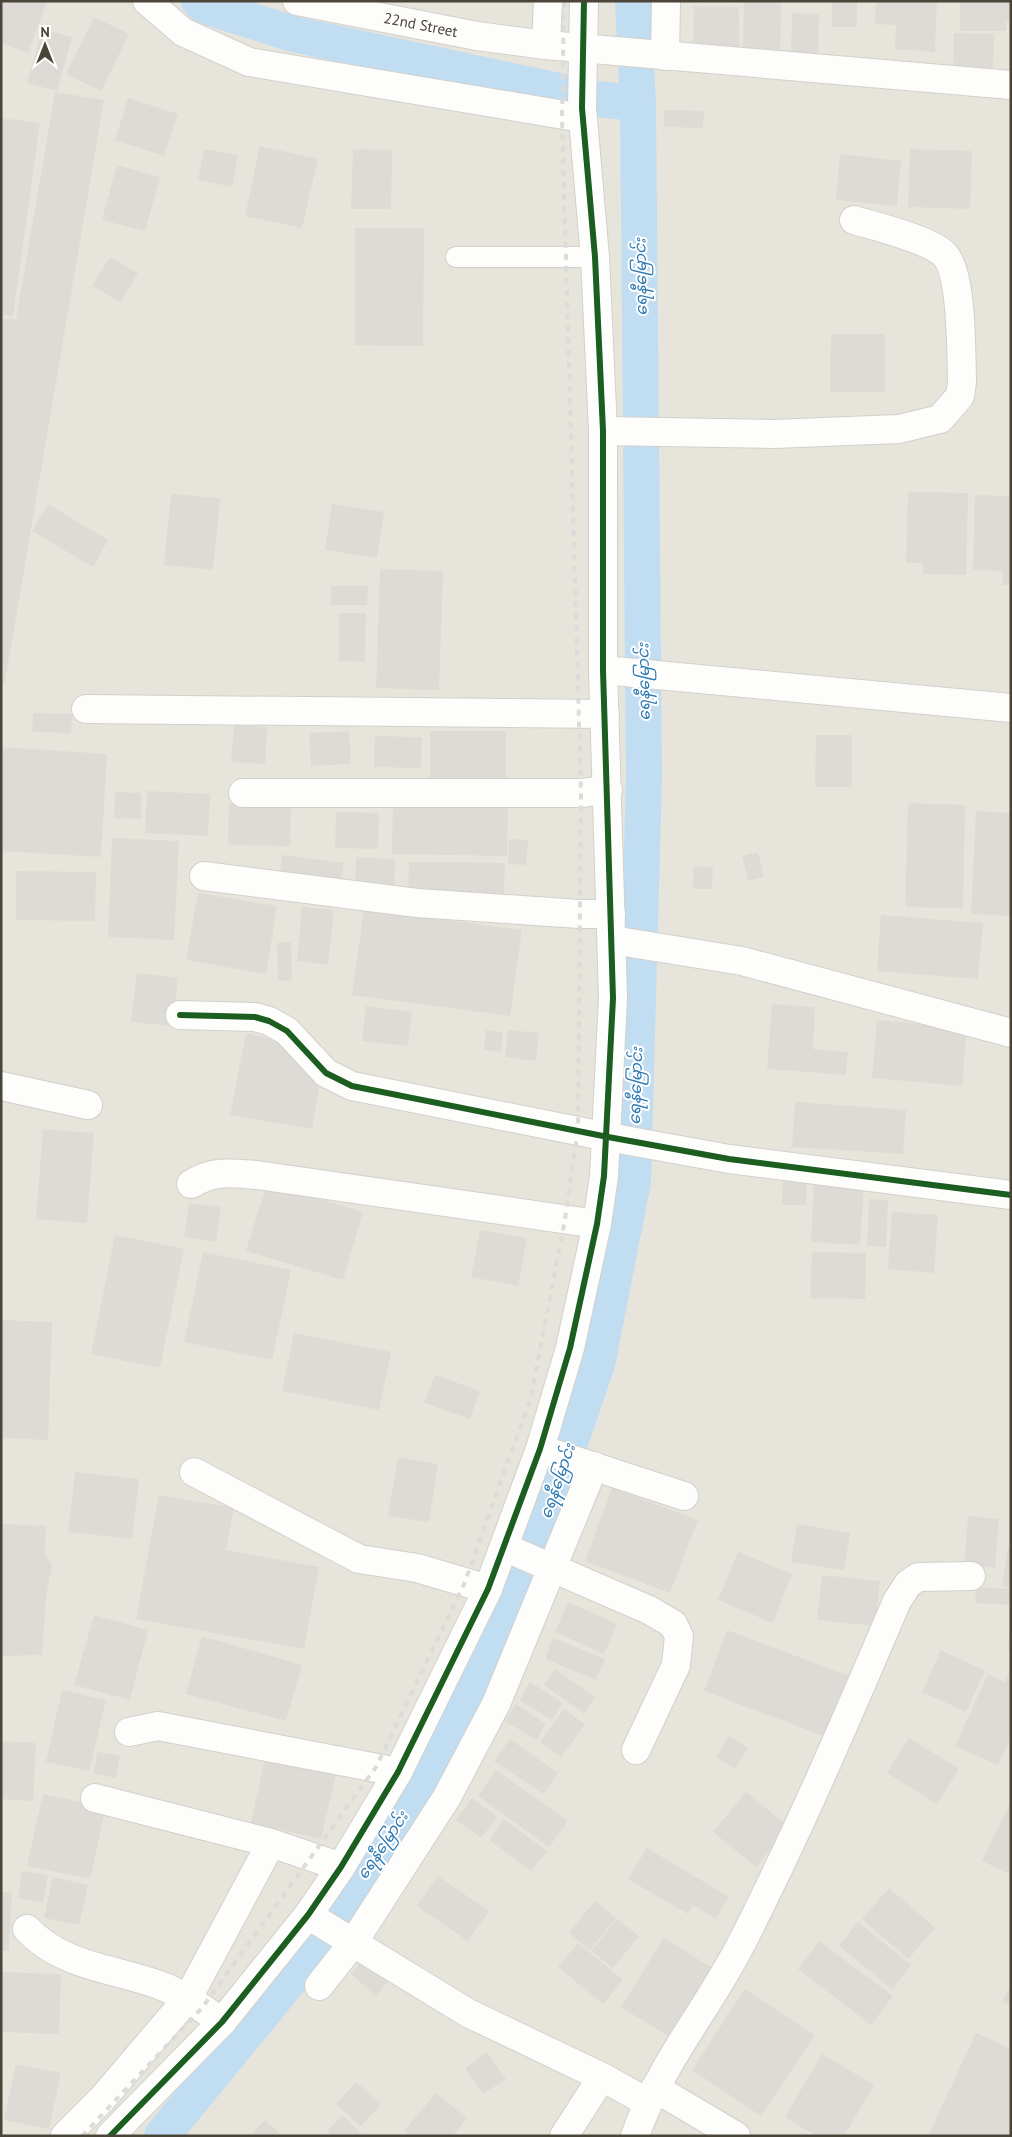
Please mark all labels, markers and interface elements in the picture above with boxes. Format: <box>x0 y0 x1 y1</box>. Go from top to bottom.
street label: 22nd Street <box>382 8 459 41</box>
north arrow <box>20 20 70 70</box>
text: N <box>40 23 50 41</box>
water label: ရေနီမြောင်း <box>628 236 655 316</box>
water label: ရေနီမြောင်း <box>631 641 658 721</box>
water label: ရေနီမြောင်း <box>623 1045 650 1125</box>
water label: ရေနီမြောင်း <box>534 1439 583 1522</box>
water label: ရေနီမြောင်း <box>351 1805 416 1885</box>

